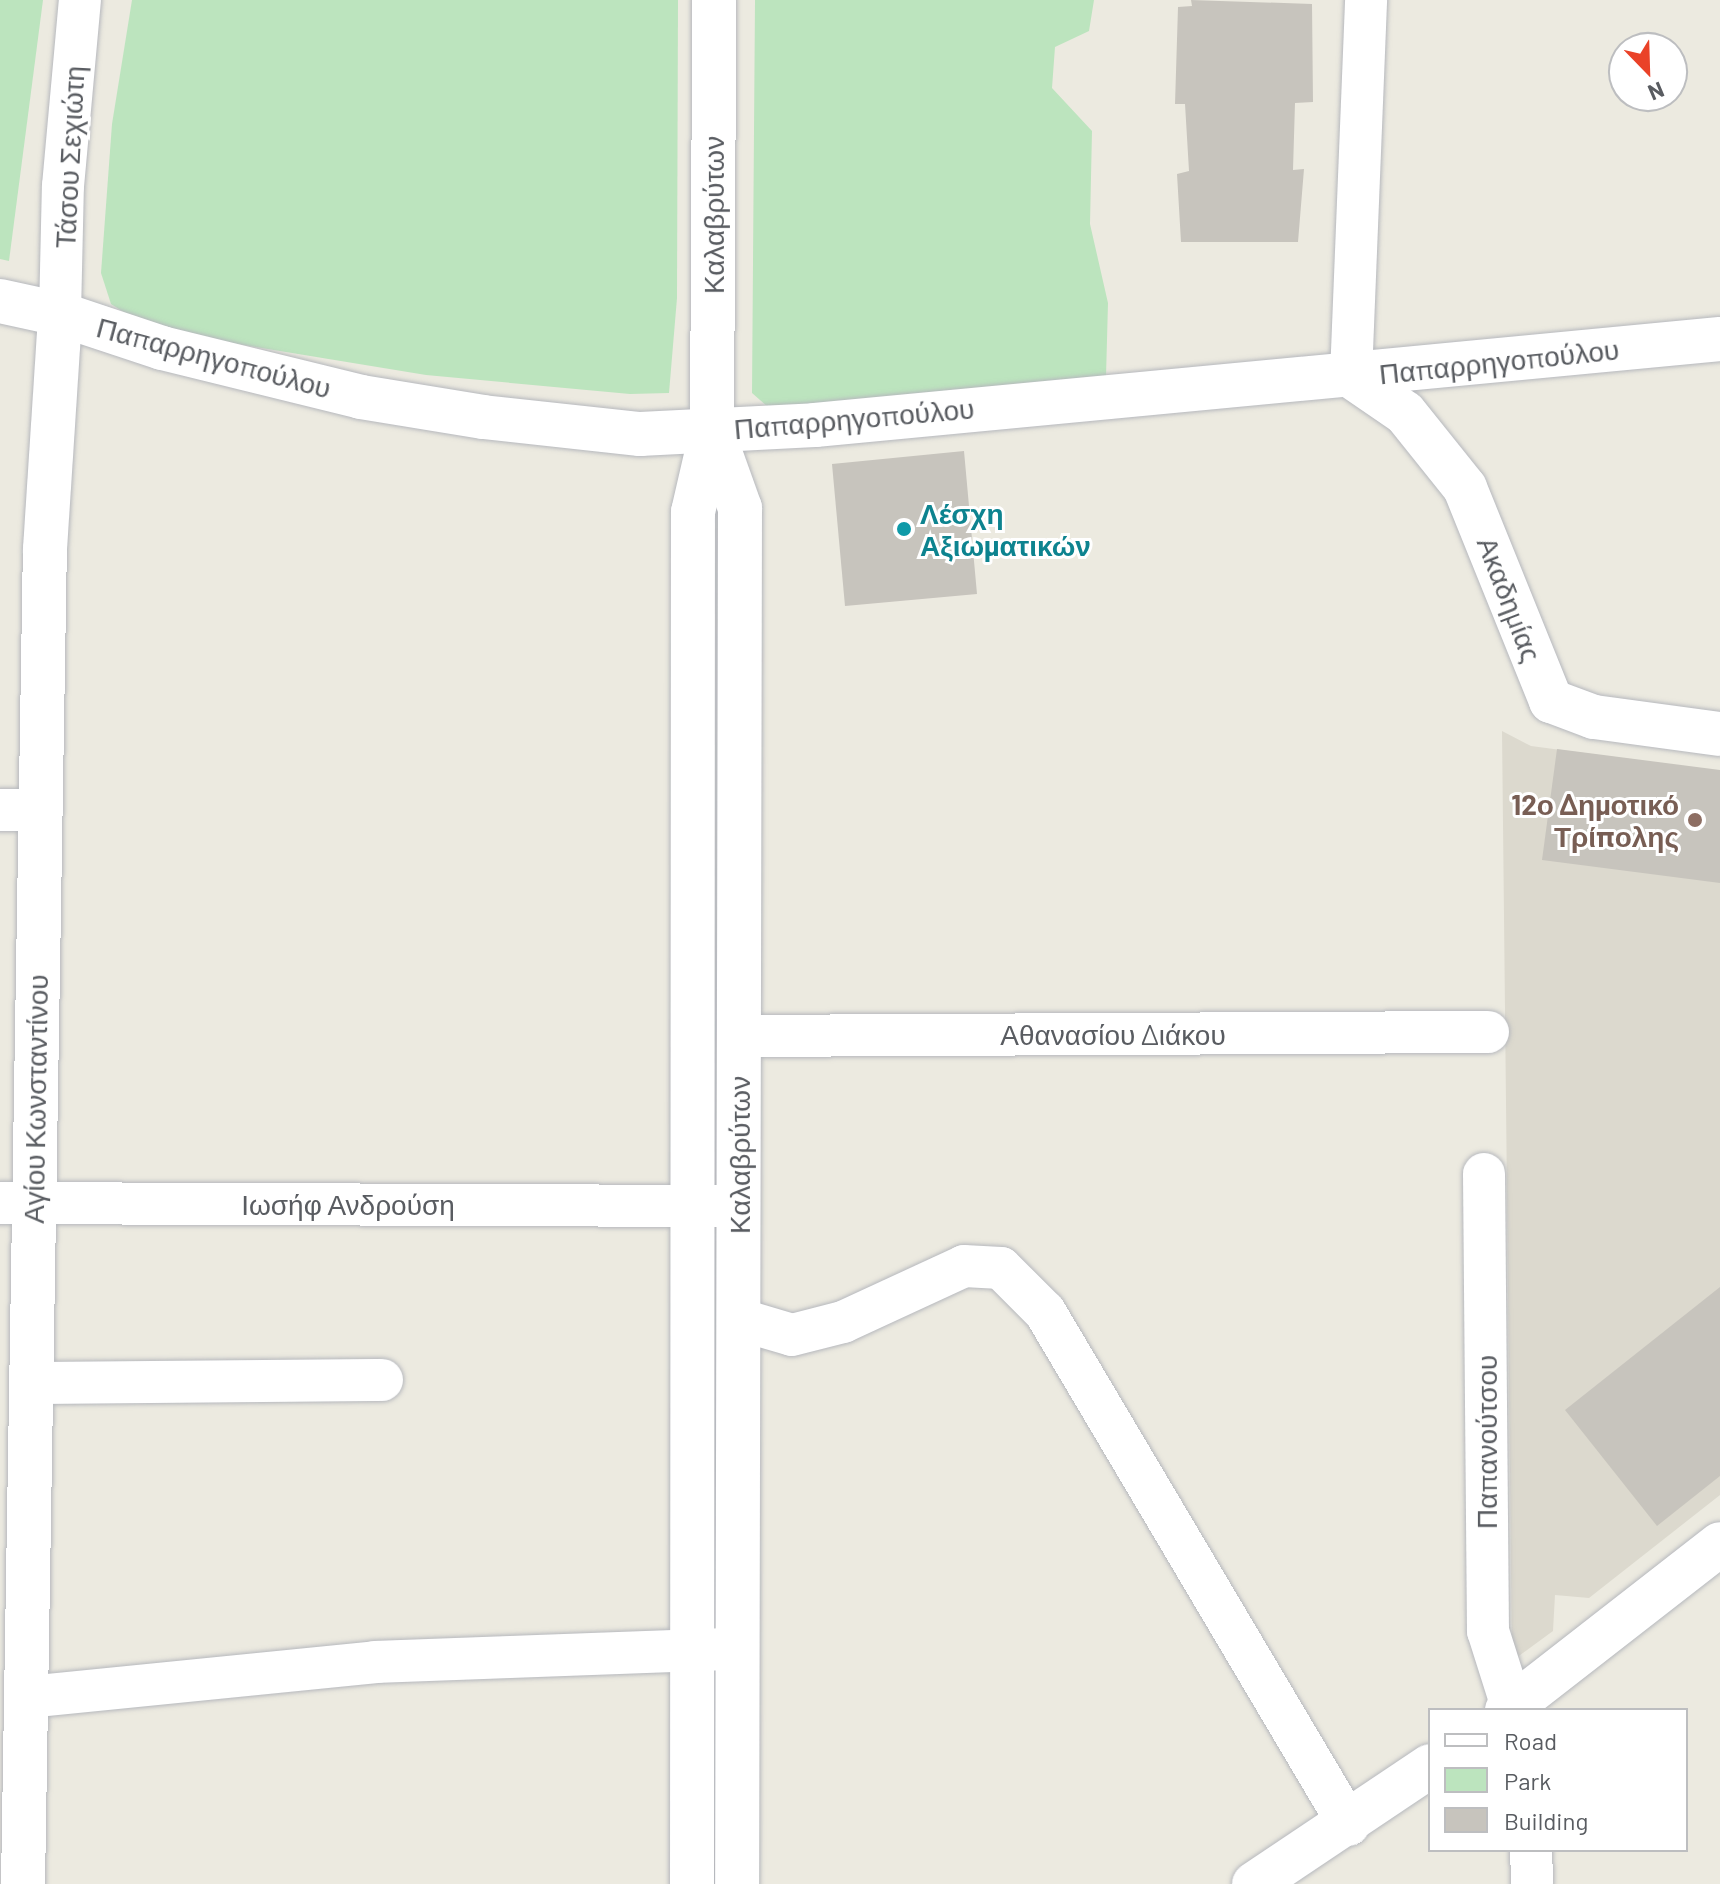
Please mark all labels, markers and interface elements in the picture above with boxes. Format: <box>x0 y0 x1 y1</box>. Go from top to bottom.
north arrow <box>1608 32 1688 112</box>
street label: Τάσου Σεχιώτη <box>47 65 91 249</box>
text: N <box>1645 77 1668 107</box>
street label: Καλαβρύτων <box>696 136 730 294</box>
street label: Παπαρρηγοπούλου <box>93 310 335 404</box>
street label: Παπαρρηγοπούλου <box>1377 332 1621 390</box>
street label: Παπαρρηγοπούλου <box>732 391 976 445</box>
place label: Λέσχη Αξιωματικών <box>920 496 1091 562</box>
marker: Λέσχη Αξιωματικών <box>895 520 913 538</box>
street label: Ακαδημίας <box>1471 532 1549 666</box>
place label: 12ο Δημοτικό Τρίπολης <box>1511 787 1679 853</box>
marker: 12ο Δημοτικό Τρίπολης <box>1686 811 1704 829</box>
street label: Αγίου Κωνσταντίνου <box>16 974 54 1224</box>
street label: Αθανασίου Διάκου <box>1000 1017 1226 1051</box>
street label: Καλαβρύτων <box>722 1076 756 1234</box>
street label: Ιωσήφ Ανδρούση <box>241 1187 455 1221</box>
street label: Παπανούτσου <box>1469 1355 1503 1529</box>
legend <box>1428 1708 1688 1852</box>
text: Road <box>1504 1726 1557 1755</box>
text: Park <box>1504 1766 1551 1795</box>
text: Building <box>1504 1806 1588 1835</box>

